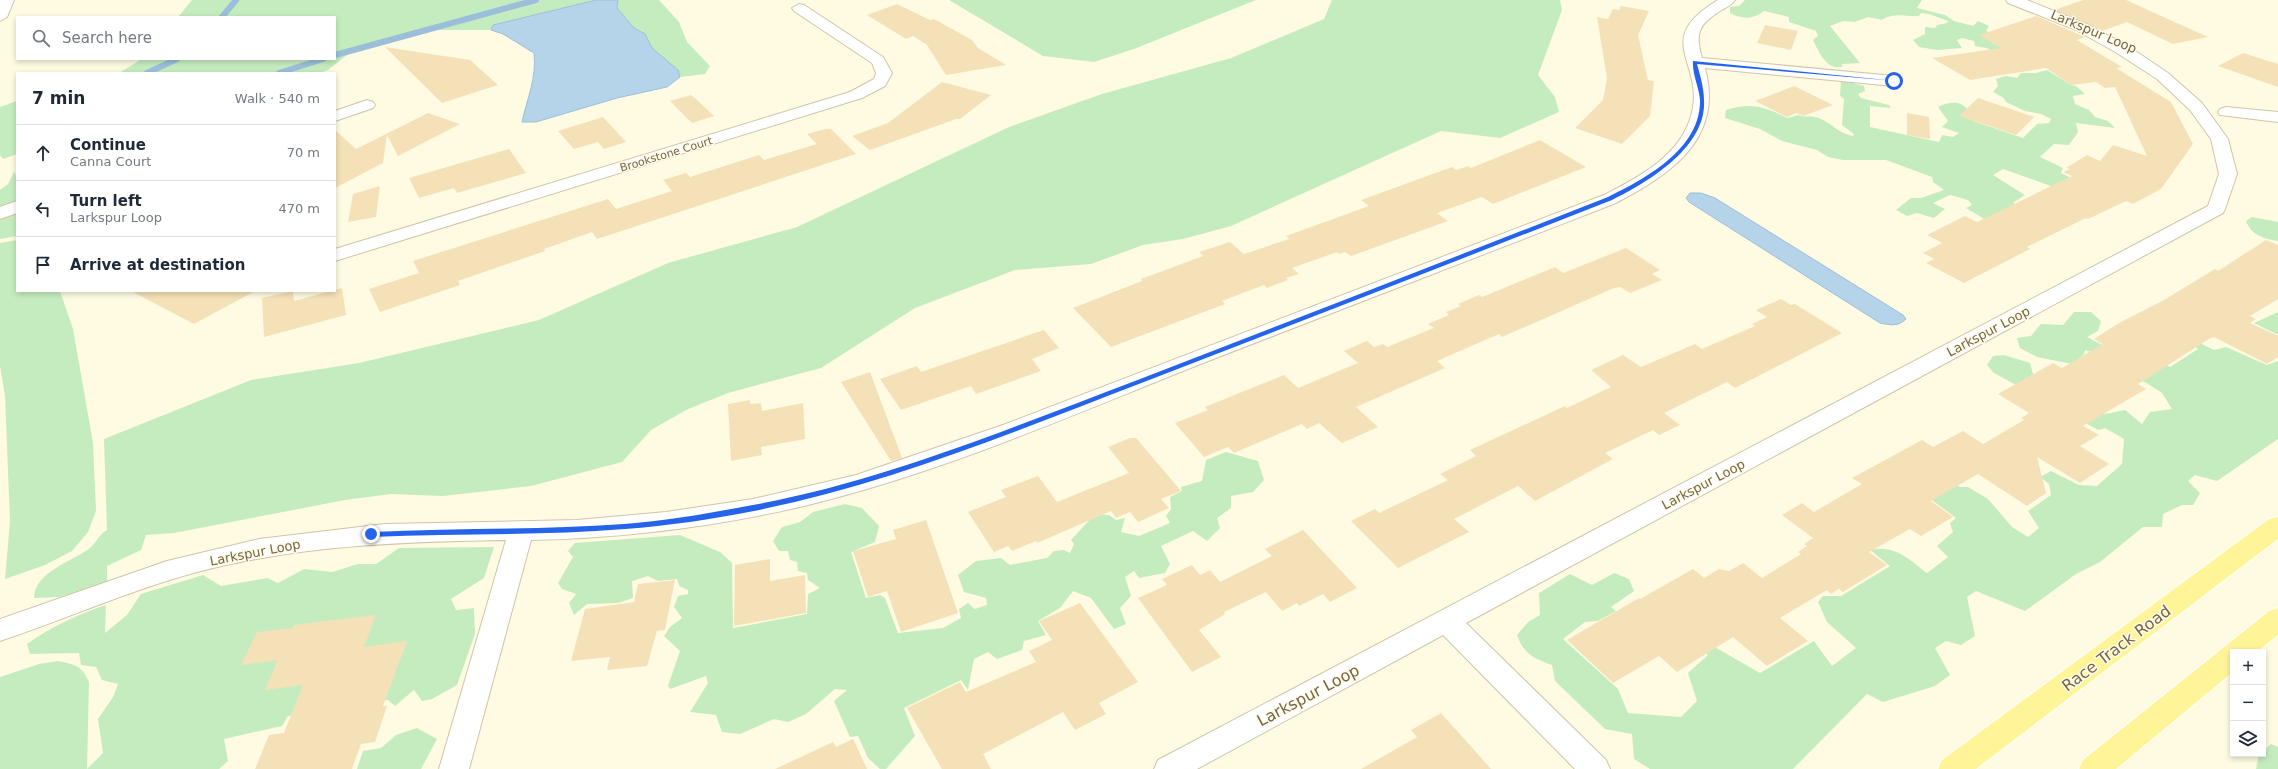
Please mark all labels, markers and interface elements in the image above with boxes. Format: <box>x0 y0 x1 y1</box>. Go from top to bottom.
street label: Larkspur Loop <box>2049 7 2139 56</box>
search box <box>16 16 336 60</box>
icon: search <box>30 27 52 49</box>
text: Search here <box>62 29 152 47</box>
route start <box>1885 72 1903 90</box>
text: 7 min <box>32 88 85 108</box>
text: Walk · 540 m <box>235 91 320 106</box>
street label: Brookstone Court <box>618 134 715 175</box>
text: Continue <box>70 136 146 154</box>
icon: ahead <box>32 142 54 164</box>
text: 70 m <box>287 145 320 160</box>
text: Canna Court <box>70 154 151 169</box>
text: Turn left <box>70 192 142 210</box>
icon: left <box>32 198 54 220</box>
text: 470 m <box>278 201 320 216</box>
text: Larkspur Loop <box>70 210 162 225</box>
icon: arrive <box>32 254 54 276</box>
text: Arrive at destination <box>70 256 245 274</box>
street label: Larkspur Loop <box>1944 303 2032 360</box>
street label: Larkspur Loop <box>1659 456 1747 513</box>
route end <box>362 525 380 543</box>
street label: Larkspur Loop <box>209 536 302 569</box>
street label: Race Track Road <box>2058 601 2174 696</box>
map controls <box>2230 649 2266 757</box>
button: + <box>2230 649 2266 685</box>
street label: Larkspur Loop <box>1254 660 1363 730</box>
button: − <box>2230 685 2266 721</box>
button: layers <box>2230 721 2266 757</box>

